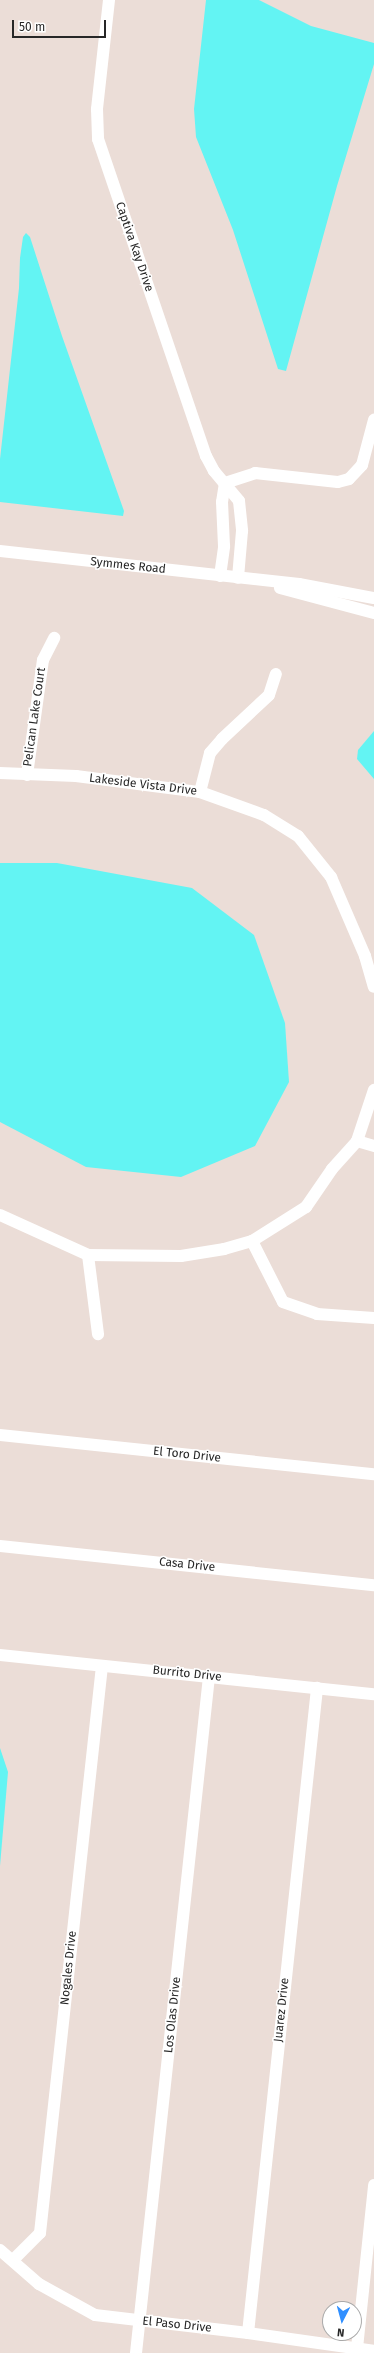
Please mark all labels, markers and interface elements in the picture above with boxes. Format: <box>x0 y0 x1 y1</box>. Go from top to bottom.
scale bar <box>14 12 108 38</box>
text: 50 m <box>19 20 45 34</box>
street label: Captiva Kay Drive <box>112 200 156 294</box>
street label: Symmes Road <box>90 555 166 577</box>
street label: Pelican Lake Court <box>21 666 49 768</box>
street label: Lakeside Vista Drive <box>88 771 198 799</box>
street label: El Toro Drive <box>152 1444 222 1466</box>
street label: Casa Drive <box>158 1555 216 1575</box>
street label: Burrito Drive <box>152 1663 222 1685</box>
street label: Nogales Drive <box>58 1930 80 2006</box>
street label: Los Olas Drive <box>162 1976 184 2054</box>
street label: Juarez Drive <box>271 1977 293 2043</box>
north arrow <box>322 2301 362 2341</box>
street label: El Paso Drive <box>142 2314 212 2336</box>
text: N <box>336 2326 345 2339</box>

